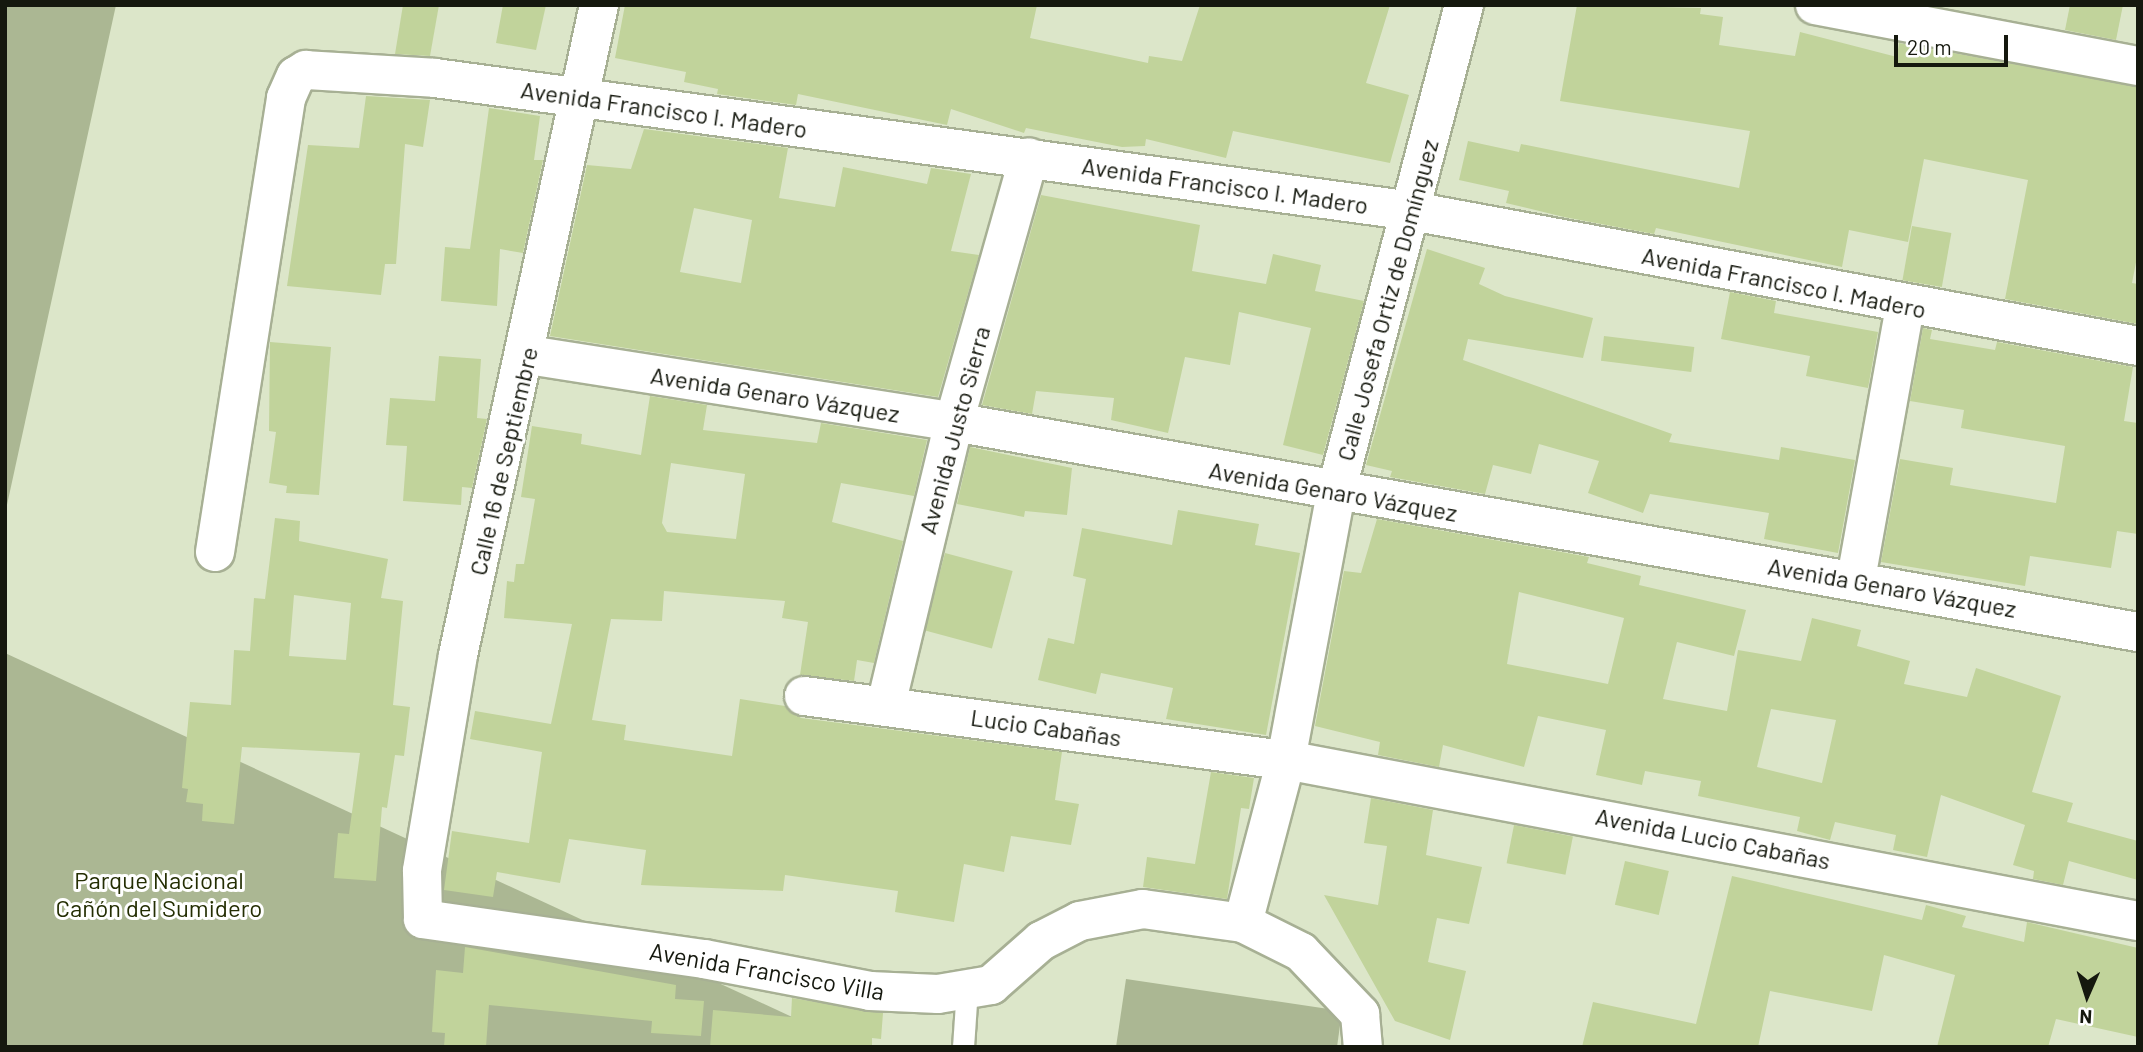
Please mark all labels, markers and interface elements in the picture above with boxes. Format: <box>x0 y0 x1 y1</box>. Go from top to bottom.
scale bar <box>1898 21 2012 65</box>
text: 20 m <box>1907 34 1952 59</box>
street label: Avenida Francisco I. Madero <box>519 75 809 143</box>
street label: Calle Josefa Ortiz de Domínguez <box>1330 136 1444 464</box>
street label: Avenida Francisco I. Madero <box>1080 151 1370 219</box>
street label: Avenida Francisco I. Madero <box>1639 240 1929 324</box>
street label: Avenida Justo Sierra <box>912 323 996 537</box>
street label: Calle 16 de Septiembre <box>463 344 543 578</box>
street label: Avenida Genaro Vázquez <box>649 360 901 428</box>
street label: Avenida Genaro Vázquez <box>1207 455 1459 527</box>
street label: Avenida Genaro Vázquez <box>1766 551 2018 623</box>
street label: Lucio Cabañas <box>969 702 1123 752</box>
street label: Avenida Lucio Cabañas <box>1593 801 1833 875</box>
park label: Parque Nacional Cañón del Sumidero <box>56 866 262 922</box>
street label: Avenida Francisco Villa <box>647 936 887 1006</box>
north arrow <box>2052 961 2122 1031</box>
text: N <box>2079 1006 2093 1029</box>

